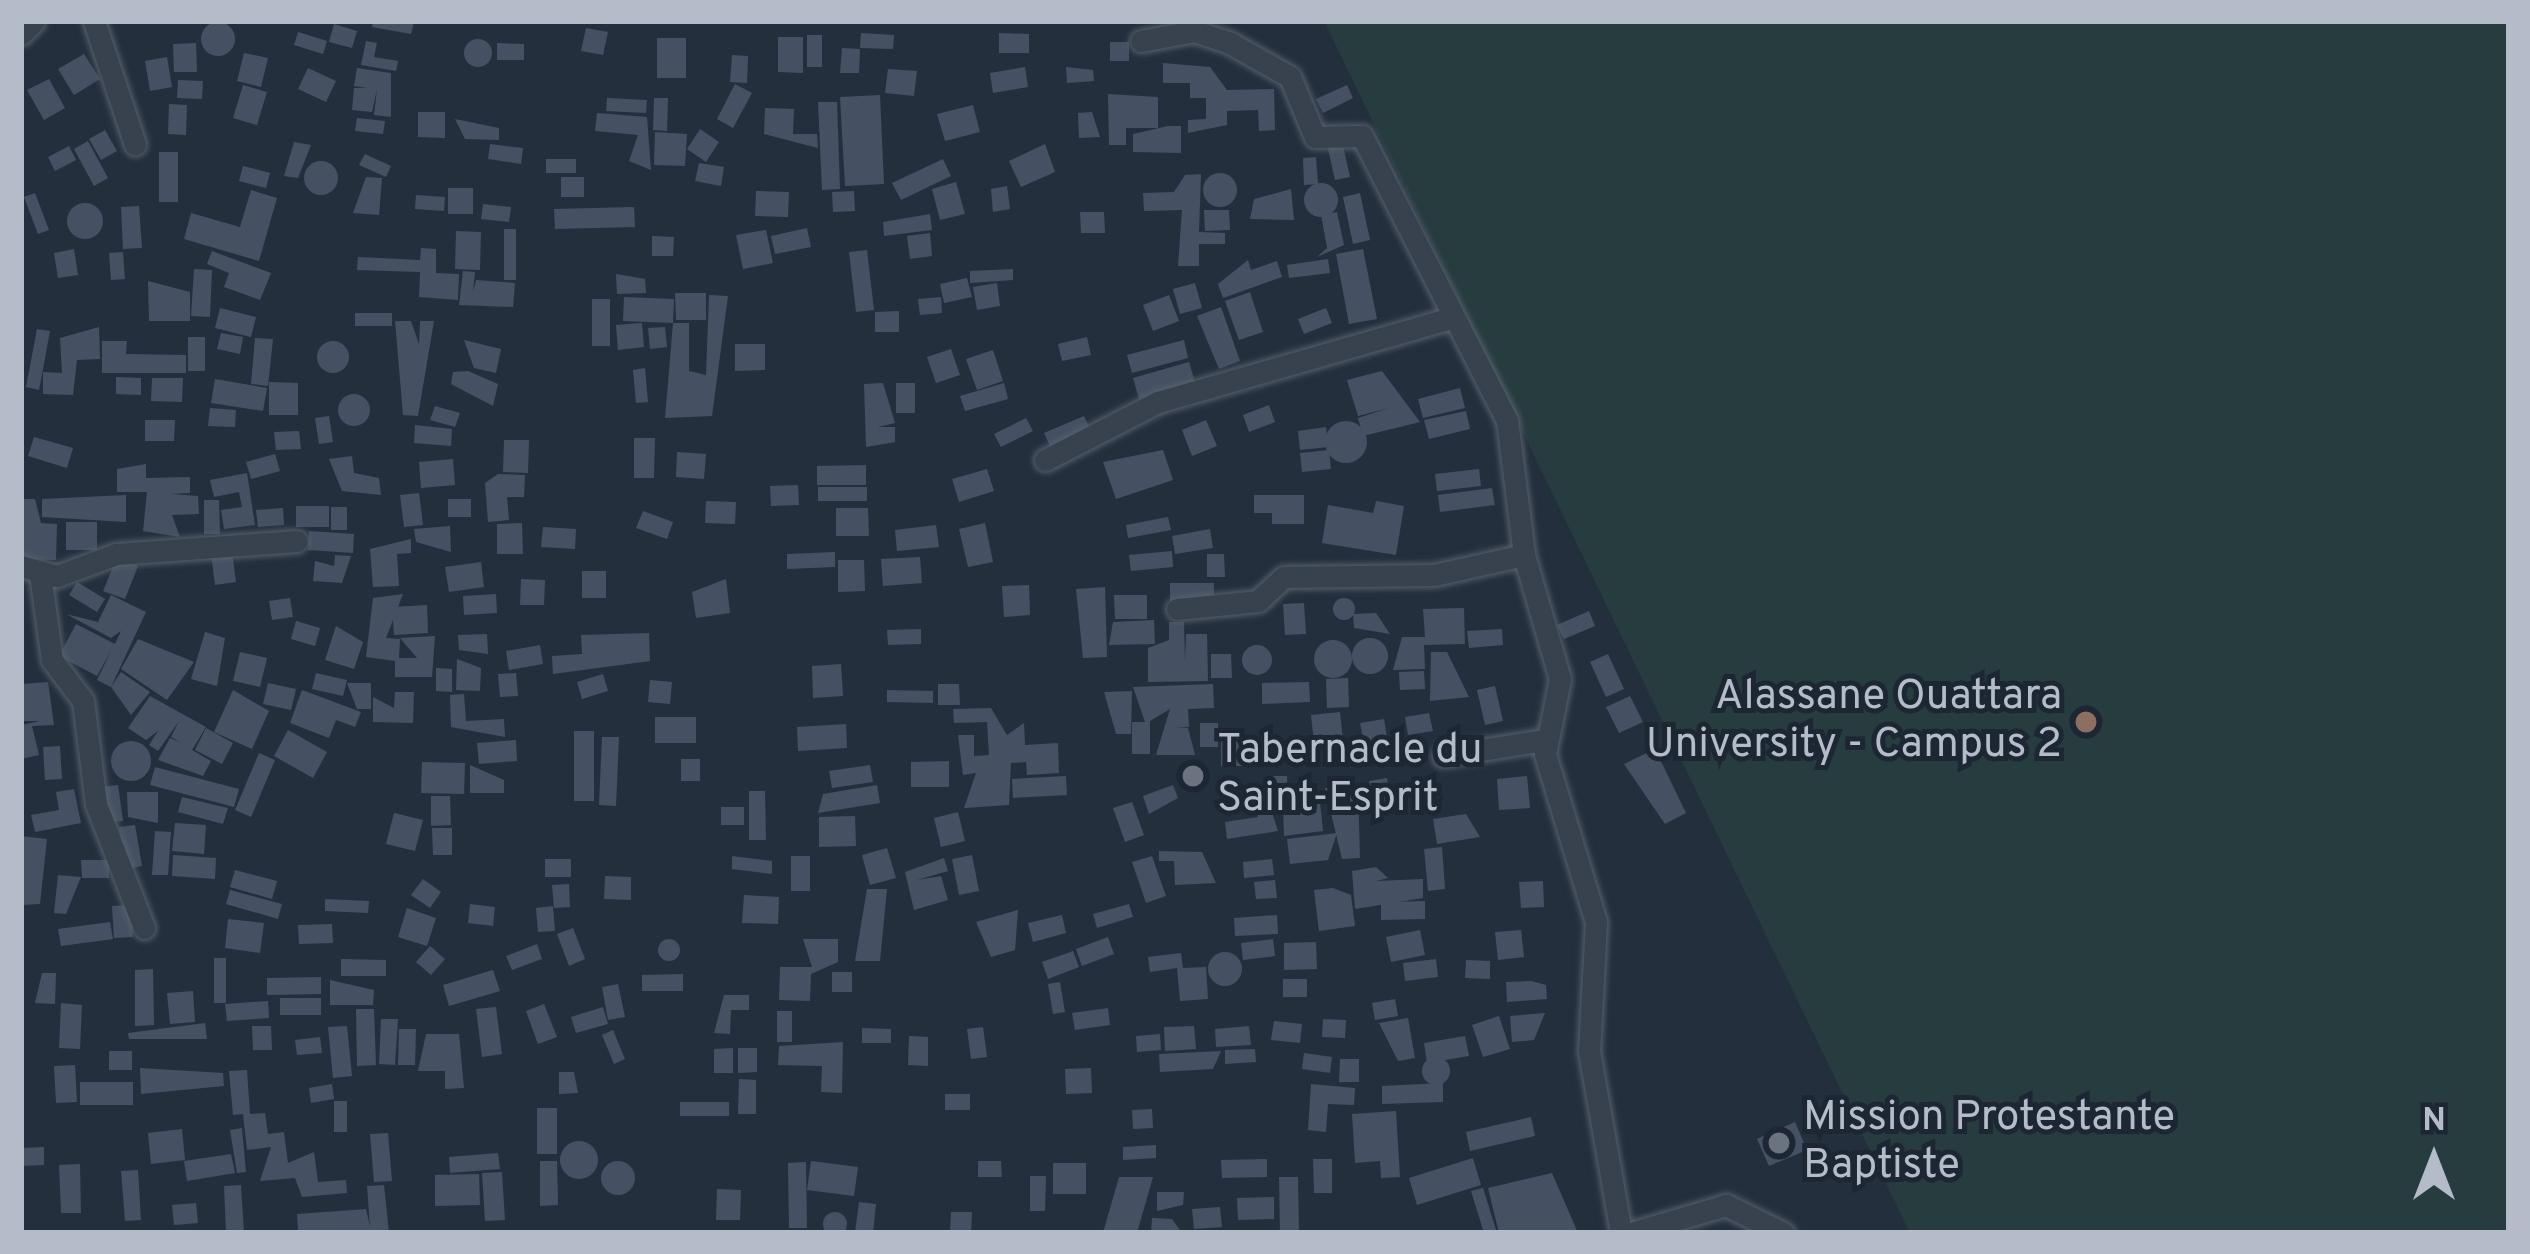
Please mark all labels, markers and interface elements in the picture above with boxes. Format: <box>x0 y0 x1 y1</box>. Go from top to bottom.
place label: Alassane Ouattara University - Campus 2 <box>1646 673 2062 771</box>
marker: Alassane Ouattara University - Campus 2 <box>2073 709 2099 735</box>
place label: Tabernacle du Saint-Esprit <box>1217 727 1483 825</box>
marker: Tabernacle du Saint-Esprit <box>1180 763 1206 789</box>
place label: Mission Protestante Baptiste <box>1803 1094 2175 1192</box>
north arrow <box>2374 1098 2494 1218</box>
text: N <box>2422 1101 2446 1143</box>
marker: Mission Protestante Baptiste <box>1766 1130 1792 1156</box>

